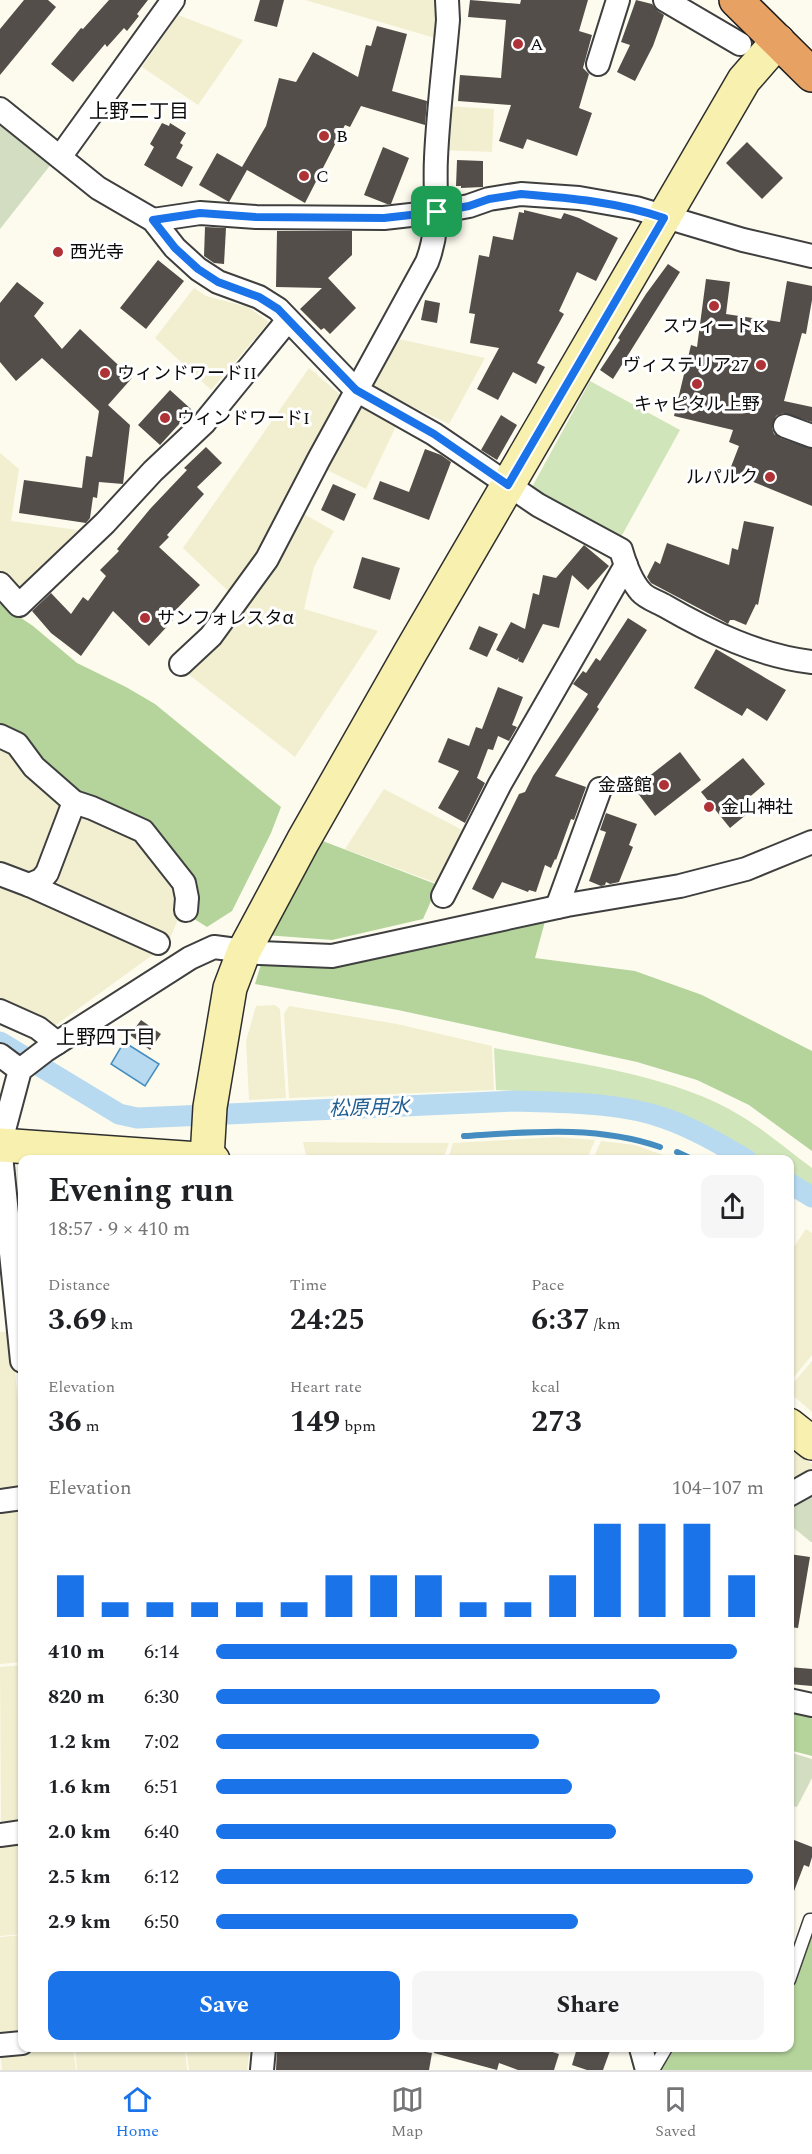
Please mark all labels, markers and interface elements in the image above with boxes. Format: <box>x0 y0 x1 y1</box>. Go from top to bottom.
place label: A <box>530 31 544 58</box>
marker: A <box>511 37 525 51</box>
district label: 上野二丁目 <box>89 97 189 127</box>
place label: B <box>336 123 348 150</box>
marker: B <box>317 129 331 143</box>
place label: C <box>316 163 329 190</box>
marker: C <box>297 169 311 183</box>
pin <box>411 186 462 237</box>
icon: arrive <box>420 195 453 228</box>
place label: 西光寺 <box>70 239 124 266</box>
marker: 西光寺 <box>51 245 65 259</box>
marker: スウィートK <box>707 299 721 313</box>
place label: スウィートK <box>663 313 766 340</box>
place label: ヴィステリア27 <box>623 352 749 379</box>
marker: ヴィステリア27 <box>754 358 768 372</box>
place label: ウィンドワードII <box>117 360 257 387</box>
marker: ウィンドワードII <box>98 366 112 380</box>
marker: キャピタル上野 <box>690 377 704 391</box>
place label: キャピタル上野 <box>634 391 760 418</box>
place label: ウィンドワードI <box>177 405 310 432</box>
marker: ウィンドワードI <box>158 411 172 425</box>
place label: ルパルク <box>686 464 758 491</box>
marker: ルパルク <box>763 470 777 484</box>
place label: サンフォレスタα <box>157 605 294 632</box>
marker: サンフォレスタα <box>138 611 152 625</box>
place label: 金盛館 <box>598 772 652 799</box>
marker: 金盛館 <box>657 778 671 792</box>
place label: 金山神社 <box>721 794 793 821</box>
marker: 金山神社 <box>702 800 716 814</box>
district label: 上野四丁目 <box>56 1023 156 1053</box>
water label: 松原用水 <box>329 1092 411 1124</box>
text: Evening run <box>48 1166 234 1216</box>
button: share <box>701 1175 764 1238</box>
text: 18:57 · 9 × 410 m <box>48 1214 190 1244</box>
text: Distance <box>48 1273 110 1297</box>
text: Time <box>290 1273 327 1297</box>
text: Pace <box>531 1273 564 1297</box>
text: 3.69 <box>48 1297 107 1343</box>
text: 24:25 <box>290 1297 365 1343</box>
text: 6:37 <box>531 1297 590 1343</box>
text: km <box>107 1312 133 1336</box>
text: /km <box>590 1312 621 1336</box>
text: Elevation <box>48 1375 115 1399</box>
text: Heart rate <box>290 1375 362 1399</box>
text: kcal <box>531 1375 560 1399</box>
text: 36 <box>48 1399 82 1445</box>
text: 149 <box>290 1399 340 1445</box>
text: 273 <box>531 1399 582 1445</box>
text: m <box>82 1414 99 1438</box>
text: bpm <box>340 1414 376 1438</box>
text: Elevation <box>48 1473 132 1503</box>
text: 104–107 m <box>672 1473 764 1503</box>
text: 410 m <box>48 1637 105 1667</box>
text: 6:14 <box>144 1637 179 1667</box>
text: 820 m <box>48 1682 105 1712</box>
text: 6:30 <box>144 1682 179 1712</box>
text: 1.2 km <box>48 1727 111 1757</box>
text: 7:02 <box>144 1727 179 1757</box>
text: 1.6 km <box>48 1772 111 1802</box>
text: 6:51 <box>144 1772 179 1802</box>
text: 2.0 km <box>48 1817 111 1847</box>
text: 6:40 <box>144 1817 179 1847</box>
text: 2.5 km <box>48 1862 111 1892</box>
text: 6:12 <box>144 1862 179 1892</box>
text: 2.9 km <box>48 1907 111 1937</box>
text: 6:50 <box>144 1907 179 1937</box>
button: Save <box>48 1971 400 2040</box>
button: Share <box>412 1971 764 2040</box>
tab: Home <box>116 2083 159 2143</box>
tab: Map <box>391 2083 424 2143</box>
tab: Saved <box>655 2083 696 2143</box>

